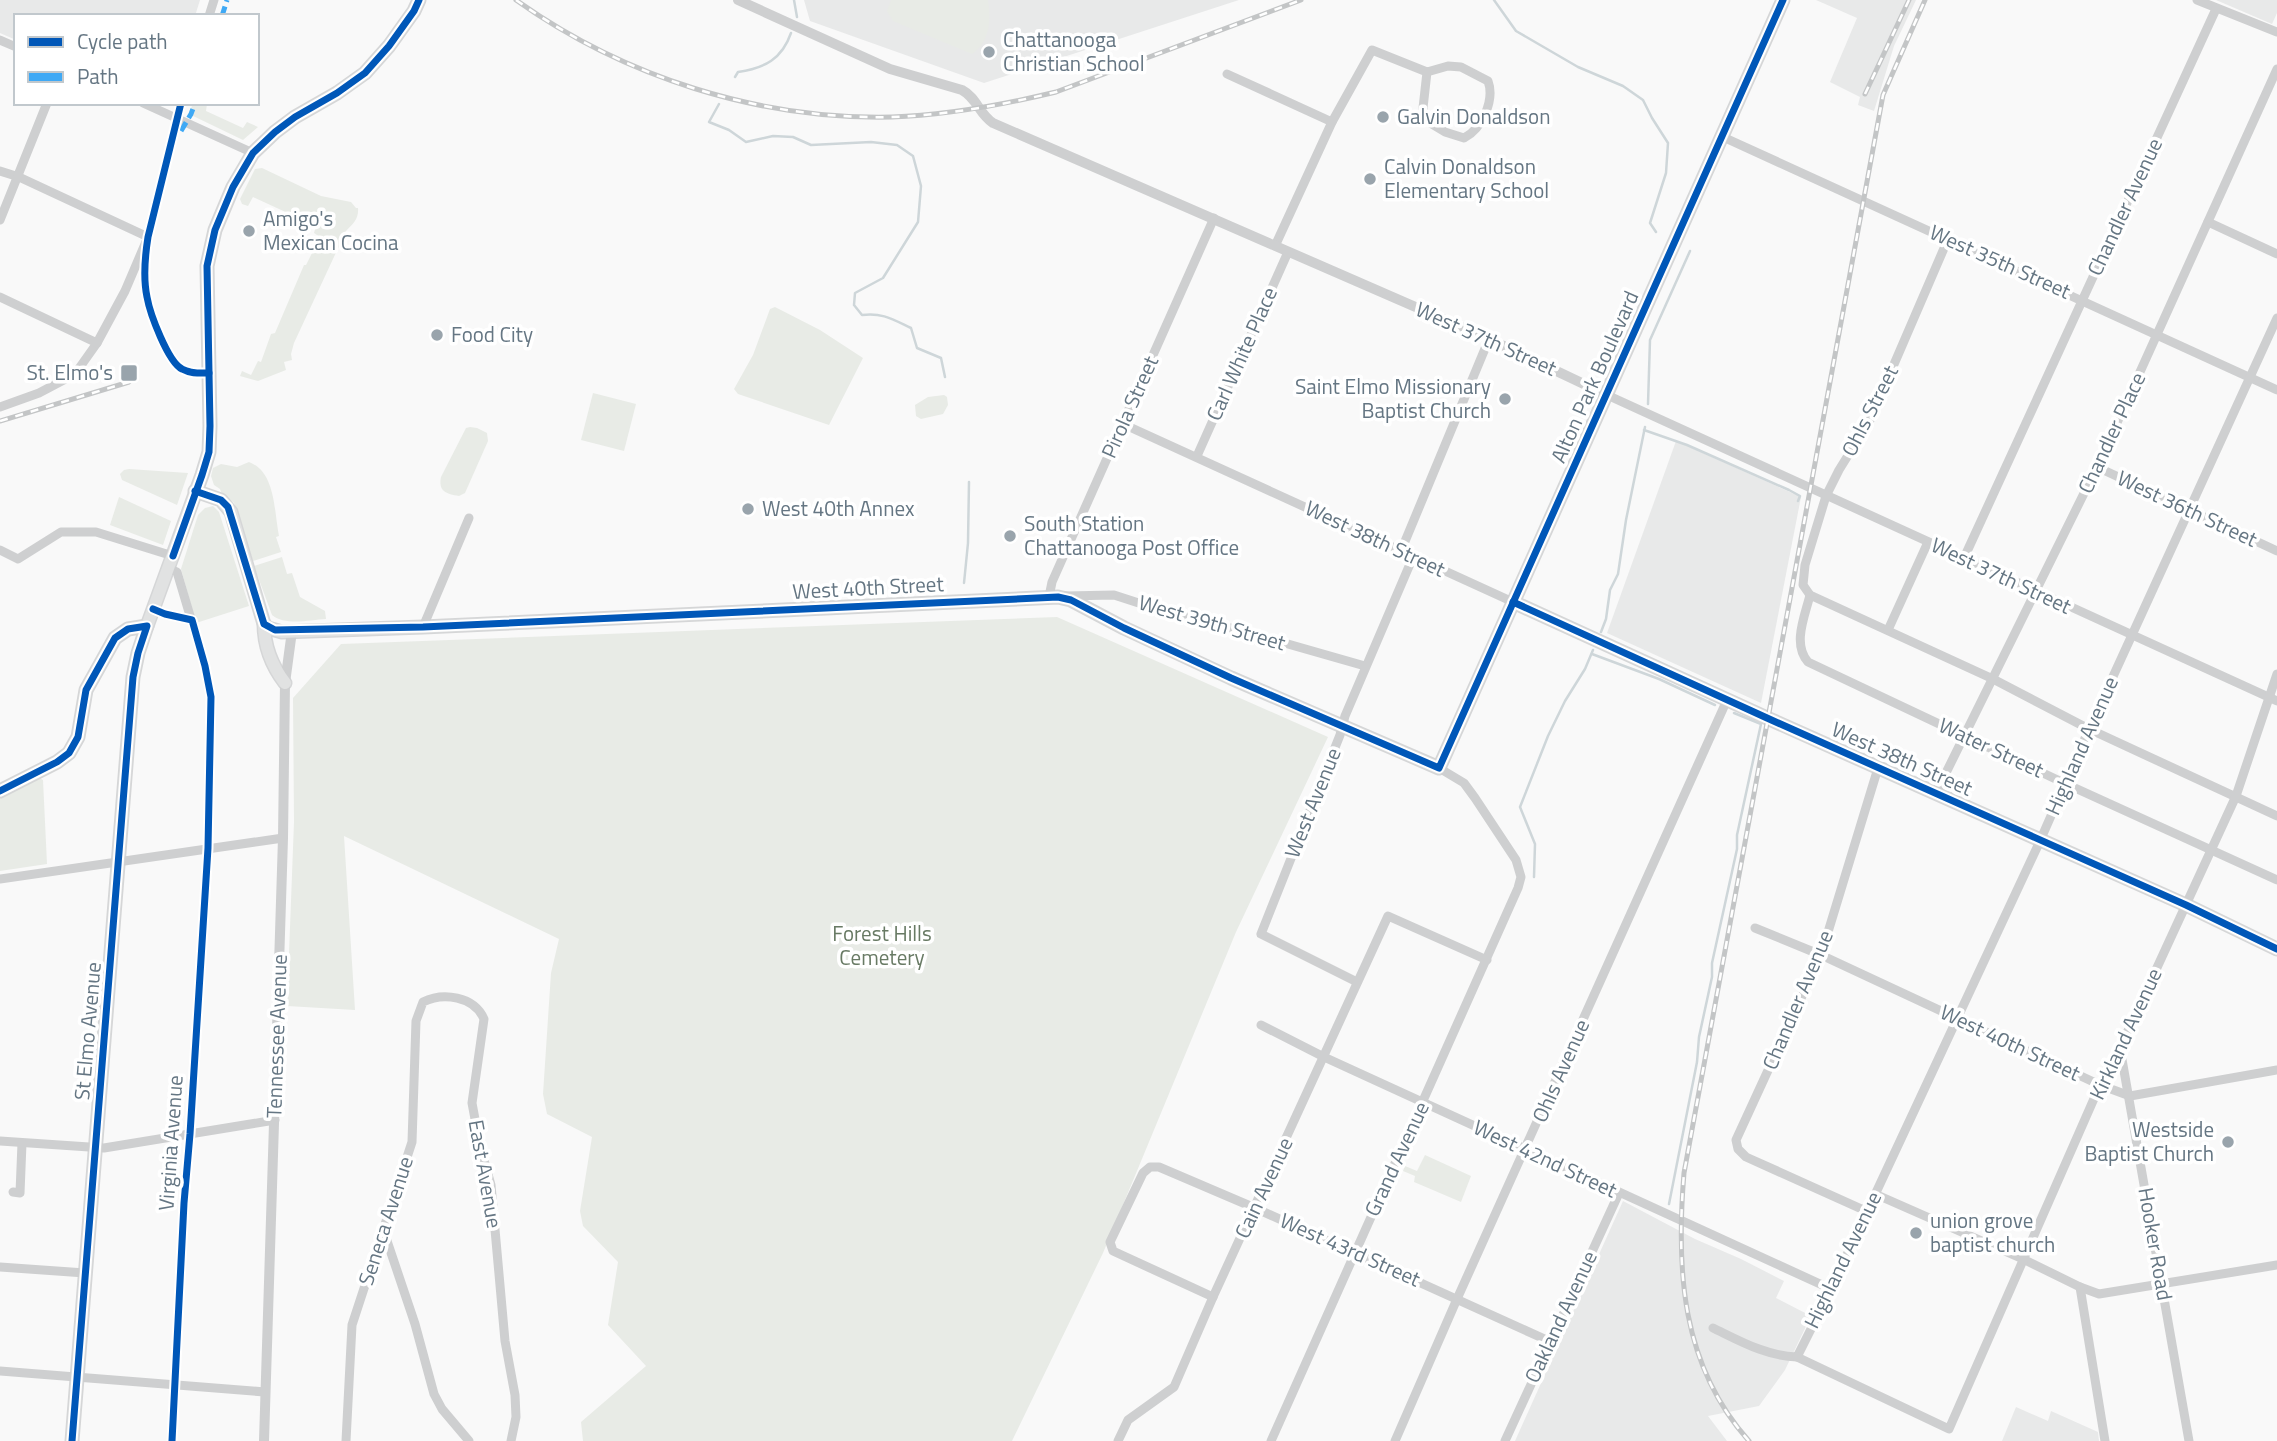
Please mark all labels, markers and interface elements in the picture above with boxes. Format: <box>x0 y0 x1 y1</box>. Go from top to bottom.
legend <box>14 14 259 105</box>
place label: Chattanooga Christian School <box>1003 23 1145 79</box>
text: Cycle path <box>77 25 168 57</box>
marker: Chattanooga Christian School <box>981 44 997 60</box>
text: Path <box>77 60 119 92</box>
place label: Galvin Donaldson <box>1397 100 1550 132</box>
marker: Galvin Donaldson <box>1375 109 1391 125</box>
street label: Chandler Avenue <box>2078 132 2170 281</box>
place label: Calvin Donaldson Elementary School <box>1384 150 1549 206</box>
marker: Calvin Donaldson Elementary School <box>1362 171 1378 187</box>
place label: Amigo's Mexican Cocina <box>263 202 399 258</box>
street label: West 35th Street <box>1925 216 2077 307</box>
marker: Amigo's Mexican Cocina <box>241 223 257 239</box>
street label: Carl White Place <box>1197 282 1285 426</box>
street label: Alton Park Boulevard <box>1542 285 1646 468</box>
street label: West 37th Street <box>1411 293 1563 384</box>
place label: Food City <box>451 318 533 350</box>
marker: Food City <box>429 327 445 343</box>
street label: Pirola Street <box>1092 350 1166 463</box>
place label: St. Elmo's <box>26 356 113 388</box>
street label: Ohls Street <box>1832 359 1906 462</box>
marker: St. Elmo's <box>119 363 139 383</box>
street label: Chandler Place <box>2069 367 2153 498</box>
place label: Saint Elmo Missionary Baptist Church <box>1295 370 1491 426</box>
marker: Saint Elmo Missionary Baptist Church <box>1497 391 1513 407</box>
street label: West 36th Street <box>2112 462 2263 555</box>
place label: West 40th Annex <box>762 492 915 524</box>
street label: West 38th Street <box>1300 492 1451 585</box>
marker: West 40th Annex <box>740 501 756 517</box>
place label: South Station Chattanooga Post Office <box>1024 507 1239 563</box>
marker: South Station Chattanooga Post Office <box>1002 528 1018 544</box>
street label: West 37th Street <box>1926 529 2077 622</box>
street label: West 40th Street <box>791 567 945 607</box>
street label: West 39th Street <box>1135 586 1290 658</box>
street label: Highland Avenue <box>2036 671 2126 820</box>
street label: Water Street <box>1934 709 2050 786</box>
street label: West 38th Street <box>1827 713 1979 804</box>
street label: West Avenue <box>1275 743 1349 863</box>
park label: Forest Hills Cemetery <box>832 917 932 973</box>
street label: Chandler Avenue <box>1753 925 1841 1074</box>
street label: Tennessee Avenue <box>257 953 295 1118</box>
street label: St Elmo Avenue <box>65 960 109 1101</box>
street label: Kirkland Avenue <box>2081 962 2170 1105</box>
street label: West 40th Street <box>1935 996 2086 1089</box>
street label: Ohls Avenue <box>1523 1014 1597 1127</box>
street label: Virginia Avenue <box>149 1074 191 1212</box>
street label: Grand Avenue <box>1356 1096 1437 1221</box>
street label: West 42nd Street <box>1468 1111 1623 1206</box>
place label: Westside Baptist Church <box>2084 1113 2214 1169</box>
street label: East Avenue <box>461 1117 511 1231</box>
street label: Cain Avenue <box>1226 1132 1300 1243</box>
marker: Westside Baptist Church <box>2220 1134 2236 1150</box>
street label: Seneca Avenue <box>349 1152 421 1289</box>
street label: Hooker Road <box>2130 1185 2182 1303</box>
street label: Highland Avenue <box>1795 1186 1889 1334</box>
street label: West 43rd Street <box>1275 1204 1426 1295</box>
place label: union grove baptist church <box>1930 1204 2055 1260</box>
marker: union grove baptist church <box>1908 1225 1924 1241</box>
street label: Oakland Avenue <box>1515 1245 1605 1388</box>

